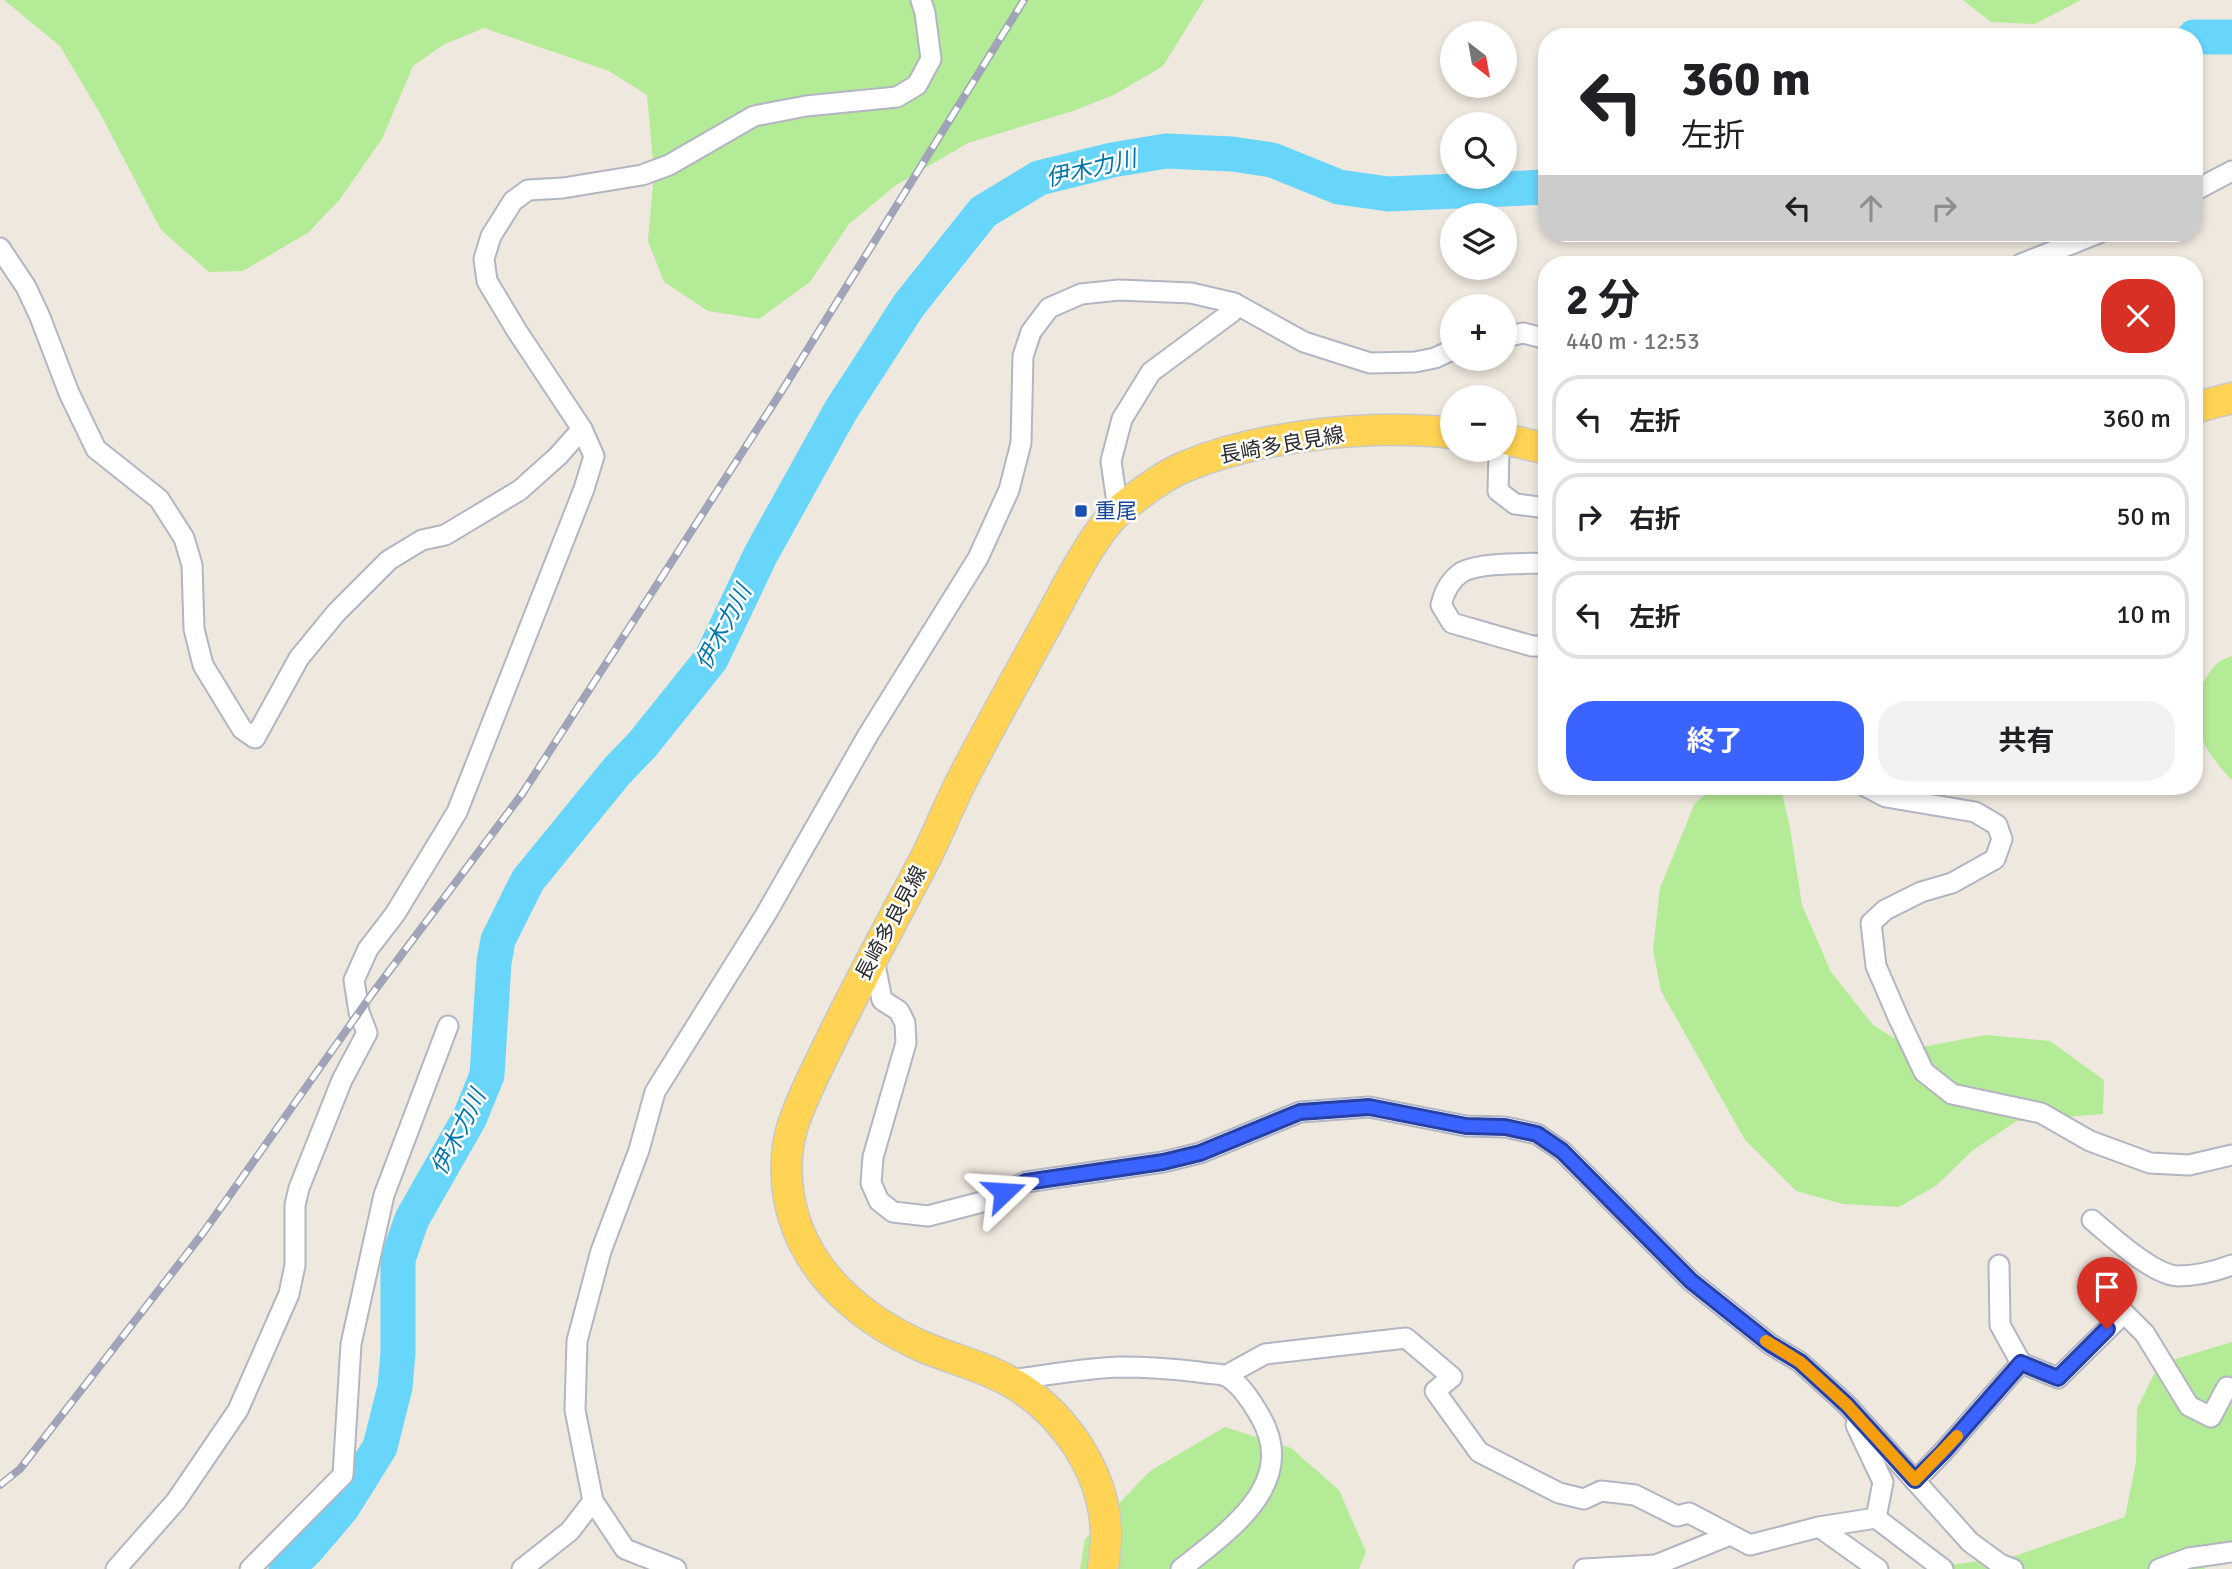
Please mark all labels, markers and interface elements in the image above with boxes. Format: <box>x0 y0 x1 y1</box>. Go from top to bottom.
north arrow <box>1440 21 1517 98</box>
map controls <box>1440 21 1517 462</box>
text: 360 m <box>1681 49 1811 109</box>
icon: left <box>1566 56 1657 147</box>
button: search <box>1440 112 1517 189</box>
text: 左折 <box>1681 116 1745 155</box>
water label: 伊木力川 <box>1043 143 1142 193</box>
icon: left <box>1779 189 1817 227</box>
icon: ahead <box>1852 189 1890 227</box>
icon: right <box>1925 189 1963 227</box>
button: layers <box>1440 203 1517 280</box>
text: 2 分 <box>1566 275 1640 326</box>
button: close <box>2101 279 2175 353</box>
button: + <box>1440 294 1517 371</box>
text: 440 m · 12:53 <box>1566 327 1700 356</box>
button: − <box>1440 385 1517 462</box>
icon: left <box>1570 400 1608 438</box>
text: 360 m <box>2102 403 2171 435</box>
text: 左折 <box>1629 406 1681 438</box>
street label: 長崎多良見線 <box>1218 421 1346 469</box>
place label: 重尾 <box>1095 498 1137 524</box>
icon: right <box>1570 498 1608 536</box>
text: 50 m <box>2116 501 2171 533</box>
marker: 重尾 <box>1073 503 1089 519</box>
text: 右折 <box>1629 504 1681 536</box>
water label: 伊木力川 <box>689 577 759 675</box>
icon: left <box>1570 596 1608 634</box>
text: 10 m <box>2116 599 2171 631</box>
text: 左折 <box>1629 602 1681 634</box>
button: 終了 <box>1566 701 1864 781</box>
button: 共有 <box>1878 701 2175 781</box>
street label: 長崎多良見線 <box>850 861 932 985</box>
water label: 伊木力川 <box>425 1082 494 1180</box>
position arrow <box>967 1155 1041 1229</box>
pin <box>2077 1257 2137 1329</box>
icon: arrive <box>2088 1268 2126 1306</box>

